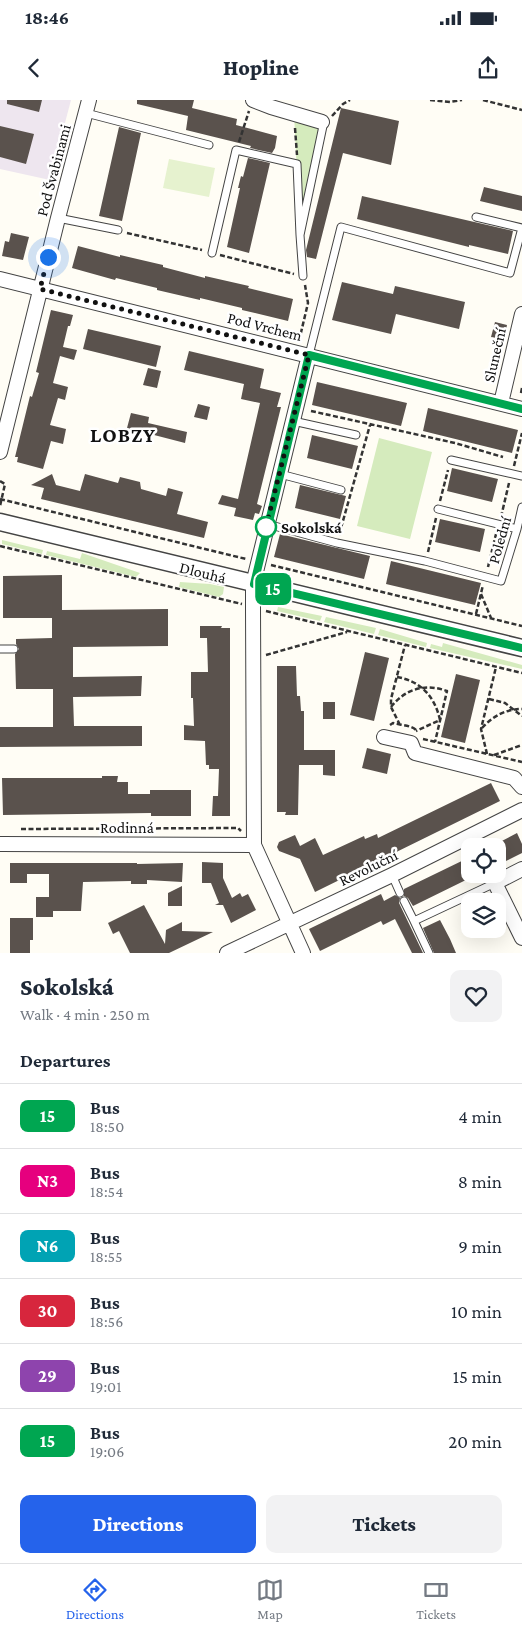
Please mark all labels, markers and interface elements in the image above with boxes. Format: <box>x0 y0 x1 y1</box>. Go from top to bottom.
text: 18:46 <box>25 7 69 28</box>
icon: back <box>20 54 48 82</box>
icon: share <box>474 54 502 82</box>
text: Hopline <box>223 55 299 80</box>
street label: Pod Švabinami <box>33 122 74 218</box>
your location <box>36 245 61 270</box>
street label: Pod Vrchem <box>226 309 304 344</box>
street label: Sluneční <box>480 326 509 384</box>
district label: LOBZY <box>90 423 156 447</box>
street label: Polední <box>485 514 515 566</box>
marker: Sokolská <box>255 516 277 538</box>
place label: Sokolská <box>281 519 342 536</box>
street label: Dlouhá <box>178 559 228 587</box>
line badge: 15 <box>250 573 296 605</box>
text: 15 <box>265 579 281 599</box>
street label: Rodinná <box>100 819 155 836</box>
map controls <box>461 838 506 938</box>
button: locate <box>461 838 506 883</box>
street label: Revoluční <box>336 846 401 889</box>
button: layers <box>461 893 506 938</box>
button: heart <box>450 970 502 1022</box>
text: Sokolská <box>20 973 114 1000</box>
text: Walk · 4 min · 250 m <box>20 1006 150 1023</box>
text: Departures <box>20 1050 111 1071</box>
text: Bus <box>90 1097 120 1118</box>
text: 15 <box>40 1106 55 1126</box>
text: 4 min <box>458 1106 502 1127</box>
text: 18:50 <box>90 1118 124 1135</box>
text: Bus <box>90 1162 120 1183</box>
text: N3 <box>37 1171 58 1191</box>
text: 8 min <box>458 1171 502 1192</box>
text: 18:54 <box>90 1183 123 1200</box>
text: Bus <box>90 1227 120 1248</box>
text: N6 <box>36 1236 59 1256</box>
text: 9 min <box>458 1236 502 1257</box>
text: 18:55 <box>90 1248 123 1265</box>
text: Bus <box>90 1292 120 1313</box>
text: 30 <box>38 1301 57 1321</box>
text: 10 min <box>451 1301 502 1322</box>
text: 18:56 <box>90 1313 123 1330</box>
text: Bus <box>90 1357 120 1378</box>
text: 29 <box>38 1366 57 1386</box>
text: 15 min <box>453 1366 502 1387</box>
text: 19:01 <box>90 1378 121 1395</box>
text: Bus <box>90 1422 120 1443</box>
text: 15 <box>40 1431 55 1451</box>
text: 20 min <box>448 1431 502 1452</box>
text: 19:06 <box>90 1443 124 1460</box>
button: Directions <box>20 1495 256 1553</box>
button: Tickets <box>266 1495 502 1553</box>
tab: Directions <box>66 1576 124 1622</box>
tab: Map <box>256 1576 284 1622</box>
tab: Tickets <box>416 1576 456 1622</box>

